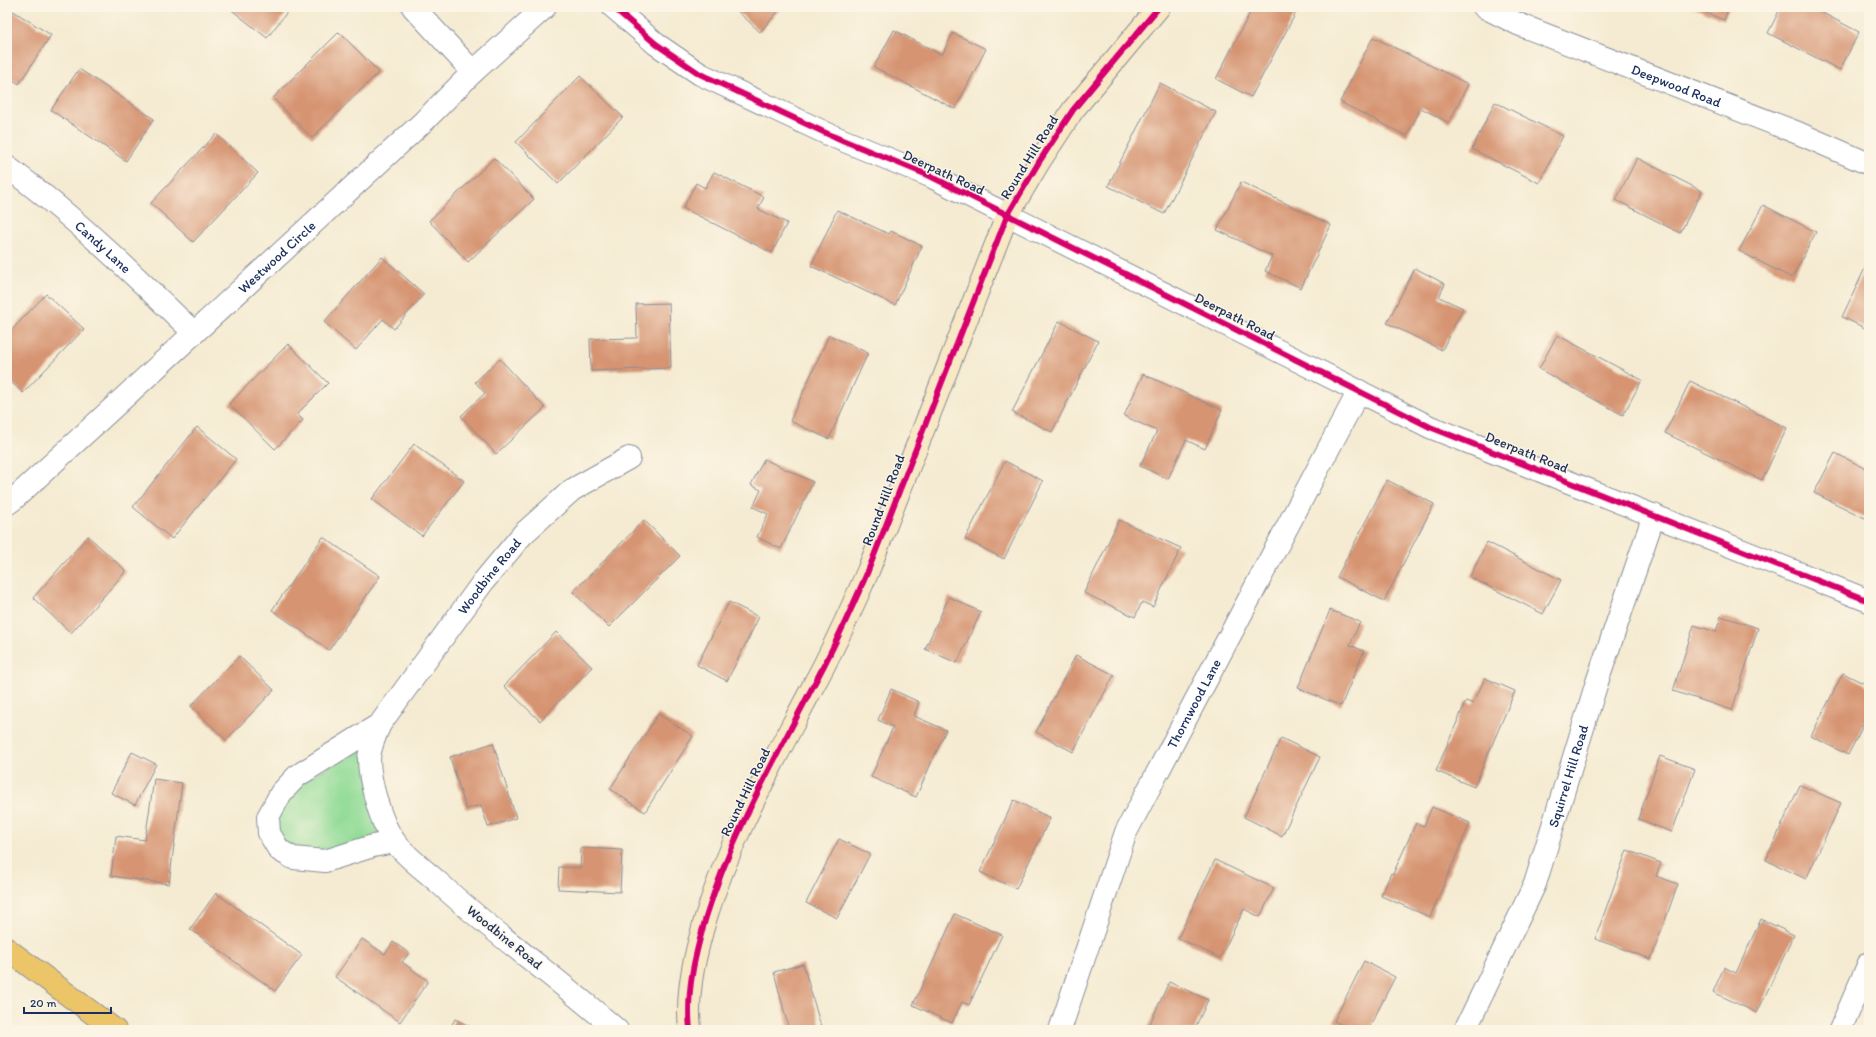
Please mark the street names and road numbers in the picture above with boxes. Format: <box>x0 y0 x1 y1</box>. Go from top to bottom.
street label: Deepwood Road <box>1629 61 1724 111</box>
street label: Round Hill Road <box>997 112 1062 203</box>
street label: Deerpath Road <box>900 146 988 199</box>
street label: Candy Lane <box>71 217 135 277</box>
street label: Westwood Circle <box>235 217 320 297</box>
street label: Deerpath Road <box>1192 289 1278 344</box>
street label: Deerpath Road <box>1483 428 1571 477</box>
street label: Round Hill Road <box>858 452 909 548</box>
street label: Woodbine Road <box>454 534 525 618</box>
street label: Thornwood Lane <box>1164 656 1225 752</box>
street label: Squirrel Hill Road <box>1545 722 1592 829</box>
street label: Round Hill Road <box>717 745 774 839</box>
street label: Woodbine Road <box>463 902 546 973</box>

